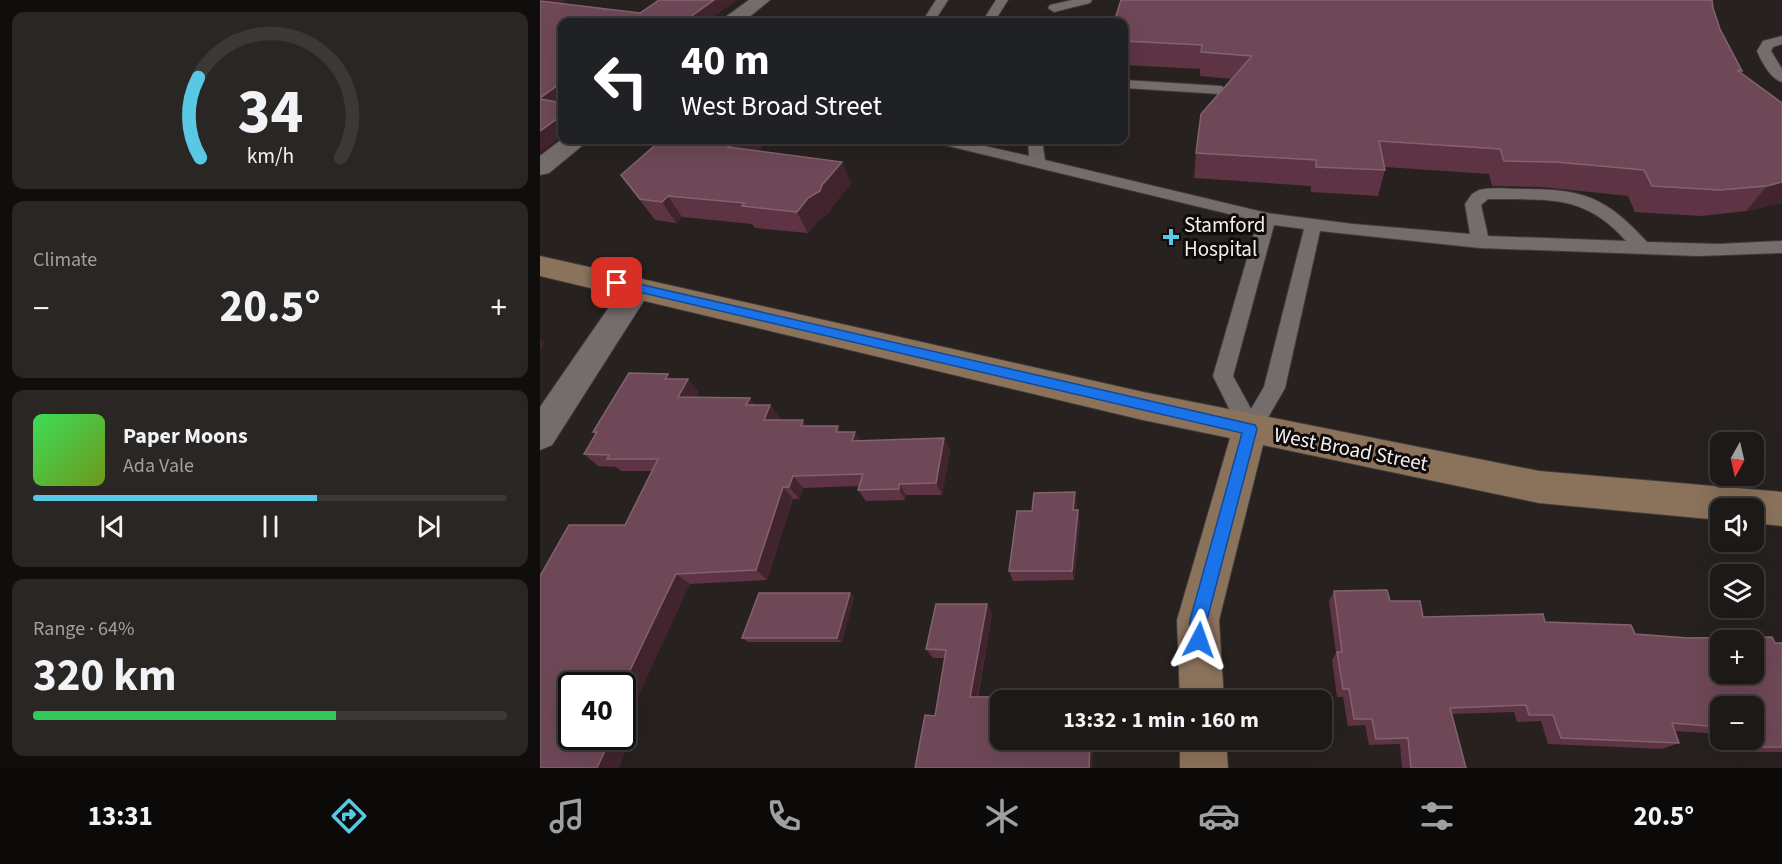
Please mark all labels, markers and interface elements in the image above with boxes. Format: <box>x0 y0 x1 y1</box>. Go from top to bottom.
text: 40 m <box>681 31 770 91</box>
icon: left <box>582 42 660 120</box>
text: 34 <box>237 68 303 157</box>
text: West Broad Street <box>681 87 882 126</box>
text: km/h <box>246 141 294 172</box>
place label: Stamford Hospital <box>1184 210 1265 264</box>
marker: Stamford Hospital <box>1162 228 1180 246</box>
text: Climate <box>33 246 97 274</box>
pin <box>591 257 642 308</box>
icon: arrive <box>600 266 633 299</box>
text: 20.5° <box>219 275 321 339</box>
text: − <box>33 285 49 332</box>
text: + <box>491 285 507 332</box>
street label: West Broad Street <box>1271 419 1431 479</box>
text: Paper Moons <box>123 420 248 452</box>
north arrow <box>1710 432 1764 486</box>
map controls <box>1710 432 1764 750</box>
text: Ada Vale <box>123 452 194 480</box>
button: sound <box>1710 498 1764 552</box>
icon: previous <box>96 510 129 543</box>
icon: pause <box>254 510 287 543</box>
icon: next <box>412 510 445 543</box>
button: layers <box>1710 564 1764 618</box>
position arrow <box>1167 608 1231 672</box>
text: Range · 64% <box>33 615 134 643</box>
button: + <box>1710 630 1764 684</box>
text: 320 km <box>33 644 177 708</box>
speed limit sign: 40 <box>558 672 636 750</box>
button: − <box>1710 696 1764 750</box>
text: 13:32 · 1 min · 160 m <box>1063 704 1259 736</box>
icon: directions <box>328 795 370 837</box>
icon: music <box>546 795 588 837</box>
icon: phone <box>763 795 805 837</box>
icon: climate <box>981 795 1023 837</box>
icon: car <box>1198 795 1240 837</box>
icon: filters <box>1416 795 1458 837</box>
text: 13:31 <box>88 797 153 836</box>
text: 20.5° <box>1633 797 1694 836</box>

